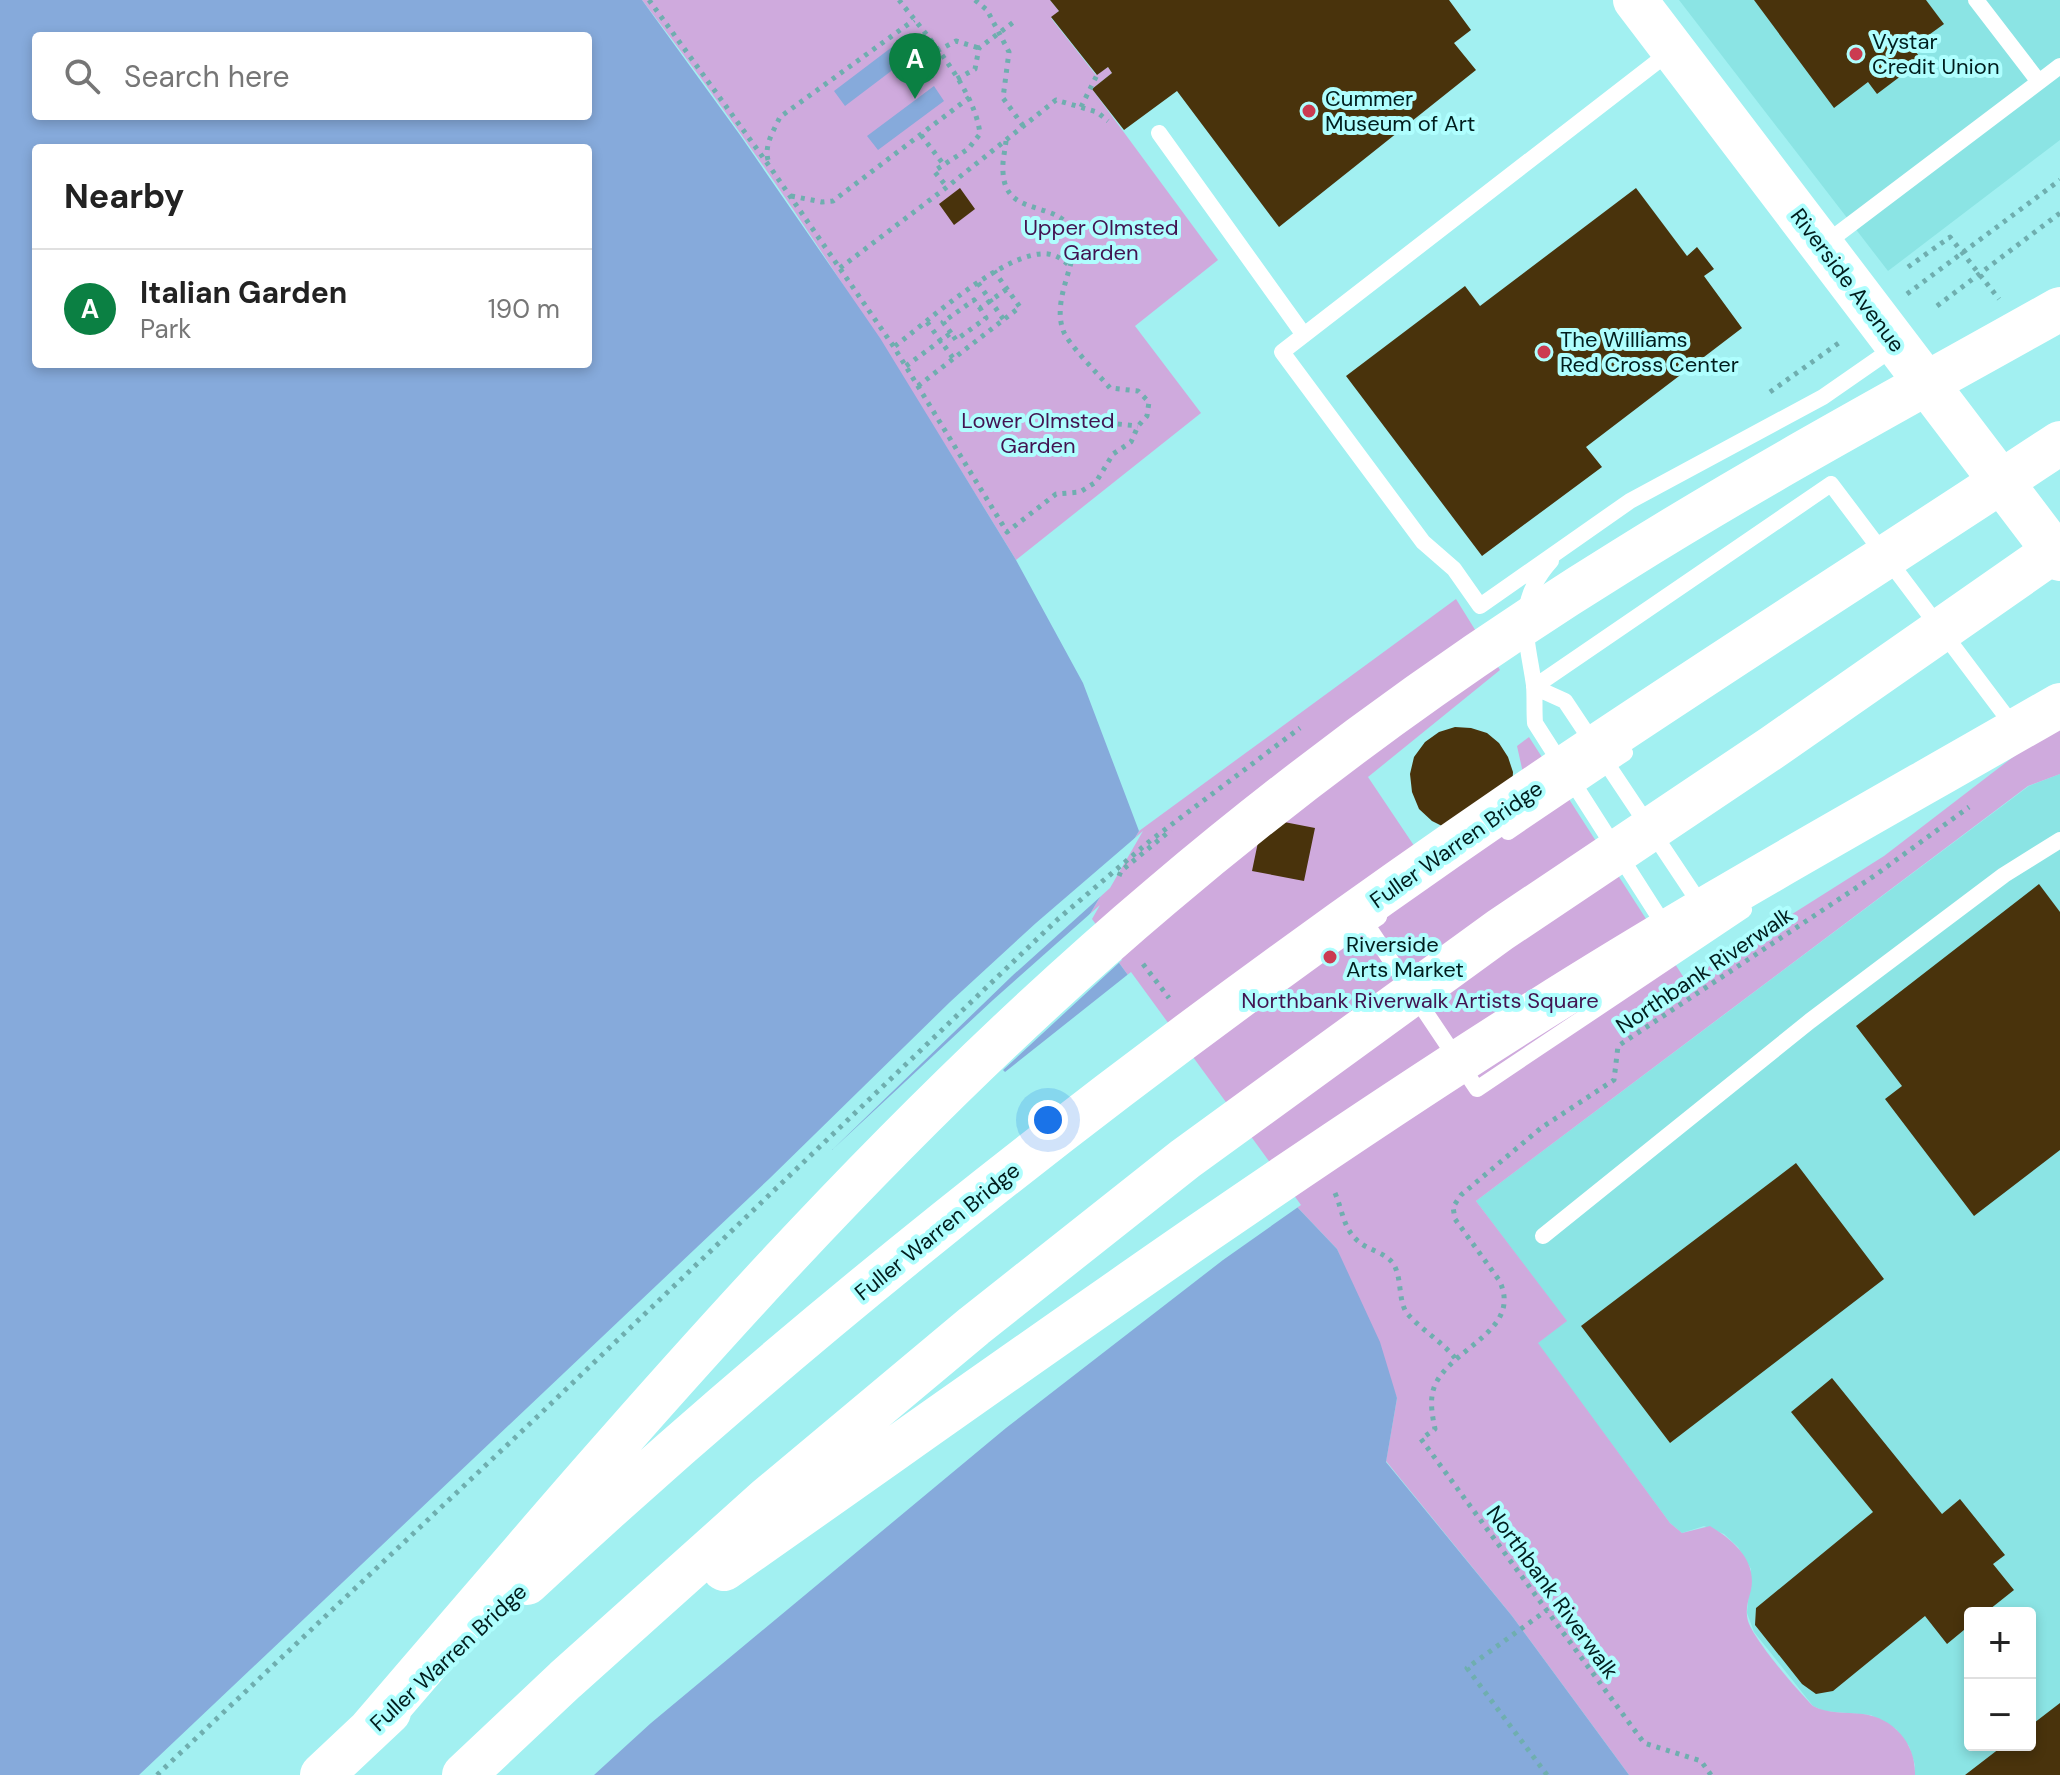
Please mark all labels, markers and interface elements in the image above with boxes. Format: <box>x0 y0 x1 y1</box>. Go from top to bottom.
place label: Vystar Credit Union <box>1872 27 2000 81</box>
search box <box>32 32 592 120</box>
pin: A <box>889 33 941 99</box>
marker: Vystar Credit Union <box>1847 45 1865 63</box>
icon: search <box>60 54 104 98</box>
text: Search here <box>124 57 290 96</box>
place label: Cummer Museum of Art <box>1325 84 1475 138</box>
marker: Cummer Museum of Art <box>1300 102 1318 120</box>
text: Nearby <box>64 174 184 219</box>
street label: Riverside Avenue <box>1784 202 1911 358</box>
park label: Upper Olmsted Garden <box>1023 213 1179 267</box>
text: Italian Garden <box>140 273 347 312</box>
text: A <box>81 292 99 326</box>
text: 190 m <box>488 292 560 326</box>
text: Park <box>140 312 191 346</box>
place label: The Williams Red Cross Center <box>1560 325 1739 379</box>
marker: The Williams Red Cross Center <box>1535 343 1553 361</box>
park label: Lower Olmsted Garden <box>961 406 1115 460</box>
street label: Fuller Warren Bridge <box>1364 774 1548 915</box>
street label: Northbank Riverwalk <box>1610 900 1798 1040</box>
place label: Riverside Arts Market <box>1346 930 1464 984</box>
marker: Riverside Arts Market <box>1321 948 1339 966</box>
park label: Northbank Riverwalk Artists Square <box>1241 986 1599 1015</box>
your location <box>1028 1100 1068 1140</box>
street label: Fuller Warren Bridge <box>849 1156 1026 1307</box>
street label: Northbank Riverwalk <box>1480 1500 1625 1685</box>
street label: Fuller Warren Bridge <box>364 1577 533 1738</box>
map controls <box>1964 1607 2036 1751</box>
button: + <box>1964 1607 2036 1679</box>
button: − <box>1964 1679 2036 1751</box>

